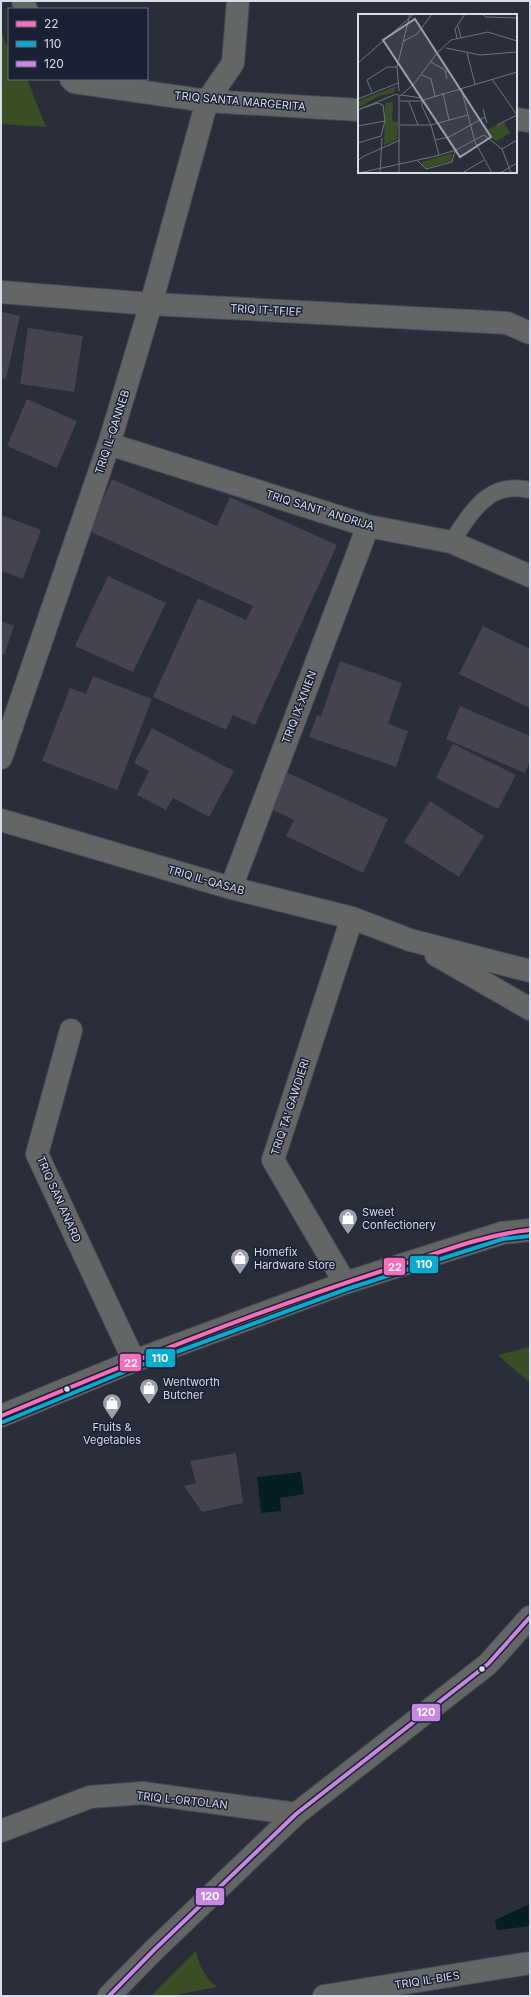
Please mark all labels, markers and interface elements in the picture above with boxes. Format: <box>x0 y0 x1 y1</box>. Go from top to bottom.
legend <box>8 8 148 80</box>
inset map <box>358 14 517 173</box>
text: 22 <box>44 16 59 31</box>
text: 110 <box>44 36 61 51</box>
text: 120 <box>44 56 64 71</box>
street label: TRIQ SANTA MARGERITA <box>174 88 307 114</box>
street label: TRIQ IT-TFIEF <box>230 301 302 319</box>
street label: TRIQ IL-QANNEB <box>92 388 132 476</box>
street label: TRIQ SANT' ANDRIJA <box>264 487 376 533</box>
street label: TRIQ IX-XNIEN <box>279 669 319 745</box>
street label: TRIQ IL-QASAB <box>166 862 246 898</box>
street label: TRIQ TA' GAWDIERI <box>268 1057 312 1157</box>
street label: TRIQ SAN ANARD <box>34 1154 84 1244</box>
place label: Sweet Confectionery <box>362 1205 436 1232</box>
shop icon: Sweet Confectionery <box>337 1207 359 1235</box>
place label: Homefix Hardware Store <box>254 1245 335 1272</box>
shop icon: Homefix Hardware Store <box>229 1247 251 1275</box>
line badge: 110 <box>409 1255 439 1274</box>
line badge: 22 <box>383 1257 406 1276</box>
text: 110 <box>416 1257 432 1271</box>
text: 22 <box>388 1260 402 1274</box>
line badge: 110 <box>145 1348 176 1368</box>
text: 110 <box>152 1351 168 1365</box>
line badge: 22 <box>119 1353 142 1372</box>
text: 22 <box>124 1356 138 1370</box>
place label: Wentworth Butcher <box>163 1375 220 1402</box>
shop icon: Wentworth Butcher <box>138 1377 160 1405</box>
unlabelled marker <box>62 1384 72 1394</box>
shop icon: Fruits & Vegetables <box>101 1392 123 1420</box>
place label: Fruits & Vegetables <box>83 1420 141 1447</box>
unlabelled marker <box>477 1664 487 1674</box>
line badge: 120 <box>411 1703 441 1722</box>
text: 120 <box>416 1705 436 1719</box>
street label: TRIQ L-ORTOLAN <box>136 1788 228 1812</box>
line badge: 120 <box>195 1887 225 1906</box>
text: 120 <box>200 1889 220 1903</box>
street label: TRIQ IL-BIES <box>393 1968 461 1992</box>

